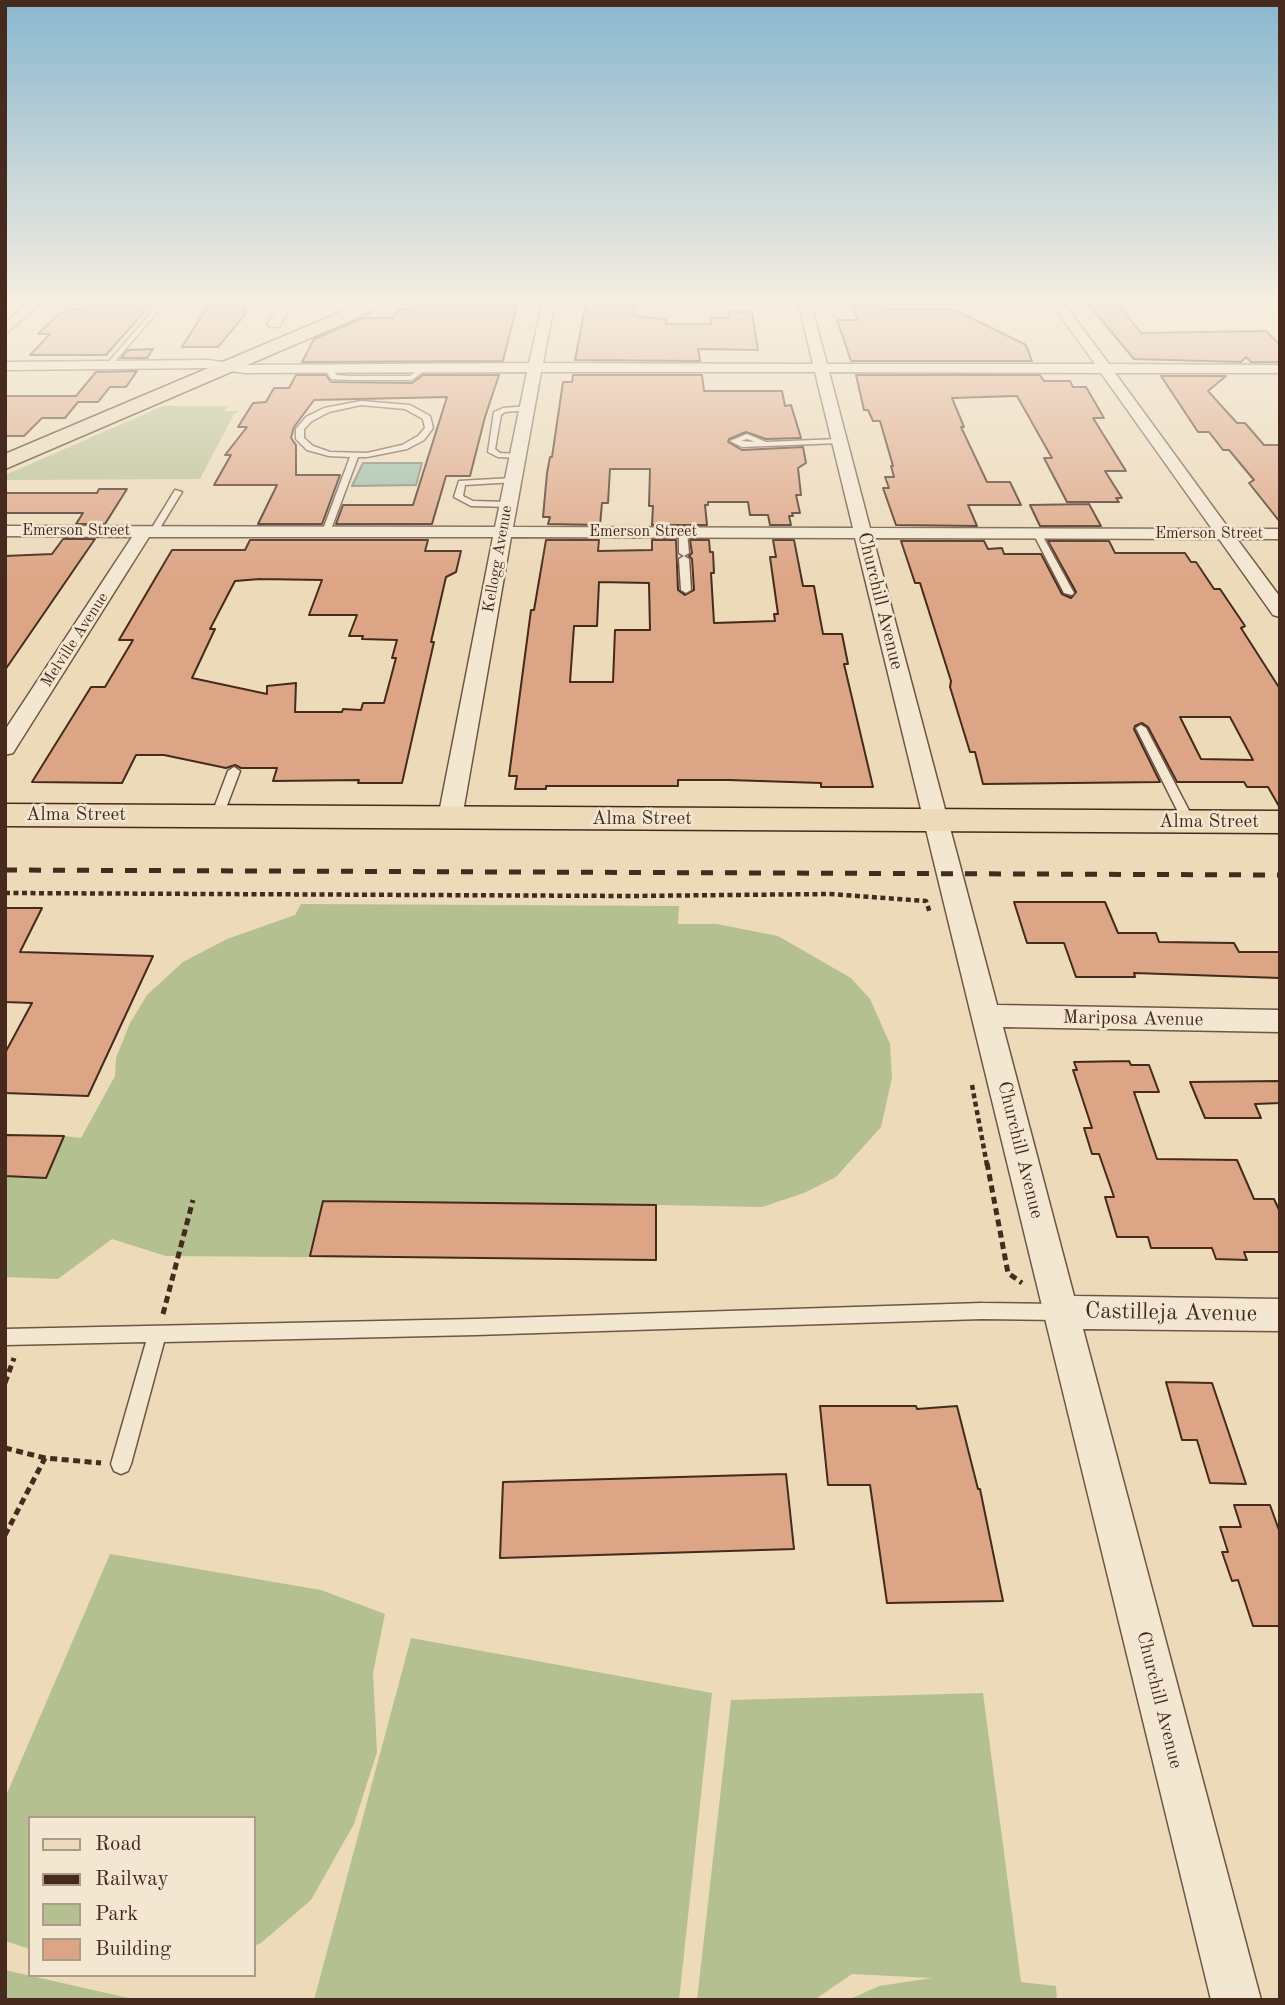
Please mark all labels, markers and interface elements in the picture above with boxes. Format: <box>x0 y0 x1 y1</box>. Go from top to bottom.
street label: Kellogg Avenue <box>479 504 517 614</box>
street label: Emerson Street <box>22 521 130 541</box>
street label: Emerson Street <box>589 522 697 542</box>
street label: Emerson Street <box>1155 524 1263 544</box>
street label: Churchill Avenue <box>852 530 908 672</box>
street label: Melville Avenue <box>37 589 113 691</box>
street label: Alma Street <box>26 804 126 826</box>
street label: Alma Street <box>592 808 692 830</box>
street label: Alma Street <box>1159 811 1259 833</box>
street label: Mariposa Avenue <box>1062 1006 1204 1032</box>
street label: Churchill Avenue <box>992 1079 1048 1221</box>
street label: Castilleja Avenue <box>1085 1298 1257 1328</box>
street label: Churchill Avenue <box>1131 1629 1187 1771</box>
legend <box>28 1816 256 1977</box>
text: Road <box>95 1834 142 1855</box>
text: Railway <box>95 1869 169 1890</box>
text: Park <box>95 1904 138 1925</box>
text: Building <box>95 1939 171 1960</box>

